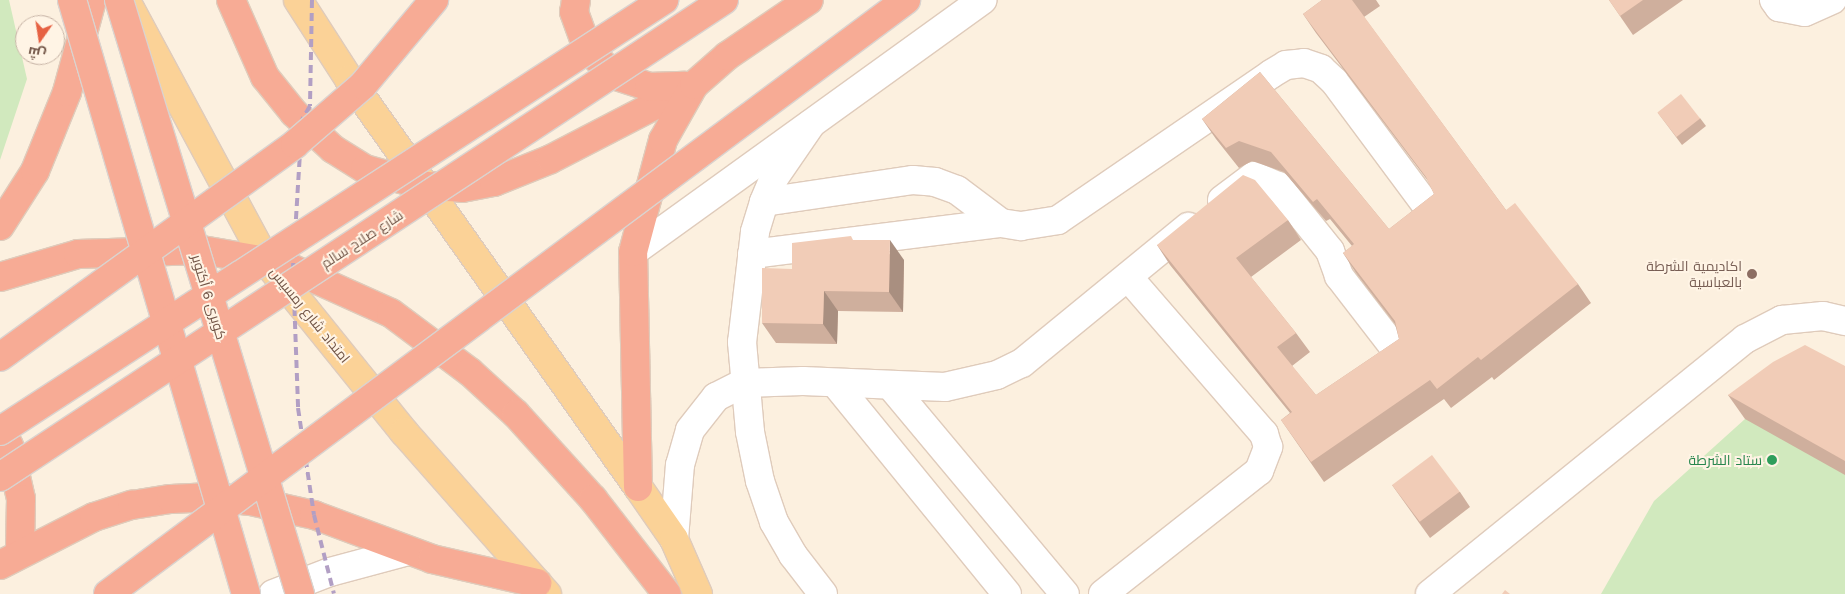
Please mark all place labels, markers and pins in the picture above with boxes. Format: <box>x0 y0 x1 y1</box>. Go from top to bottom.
place label: اكاديمية الشرطة بالعباسية <box>1646 258 1742 290</box>
marker: اكاديمية الشرطة بالعباسية <box>1746 268 1758 280</box>
place label: ستاد الشرطة <box>1689 452 1762 468</box>
marker: ستاد الشرطة <box>1766 454 1778 466</box>

